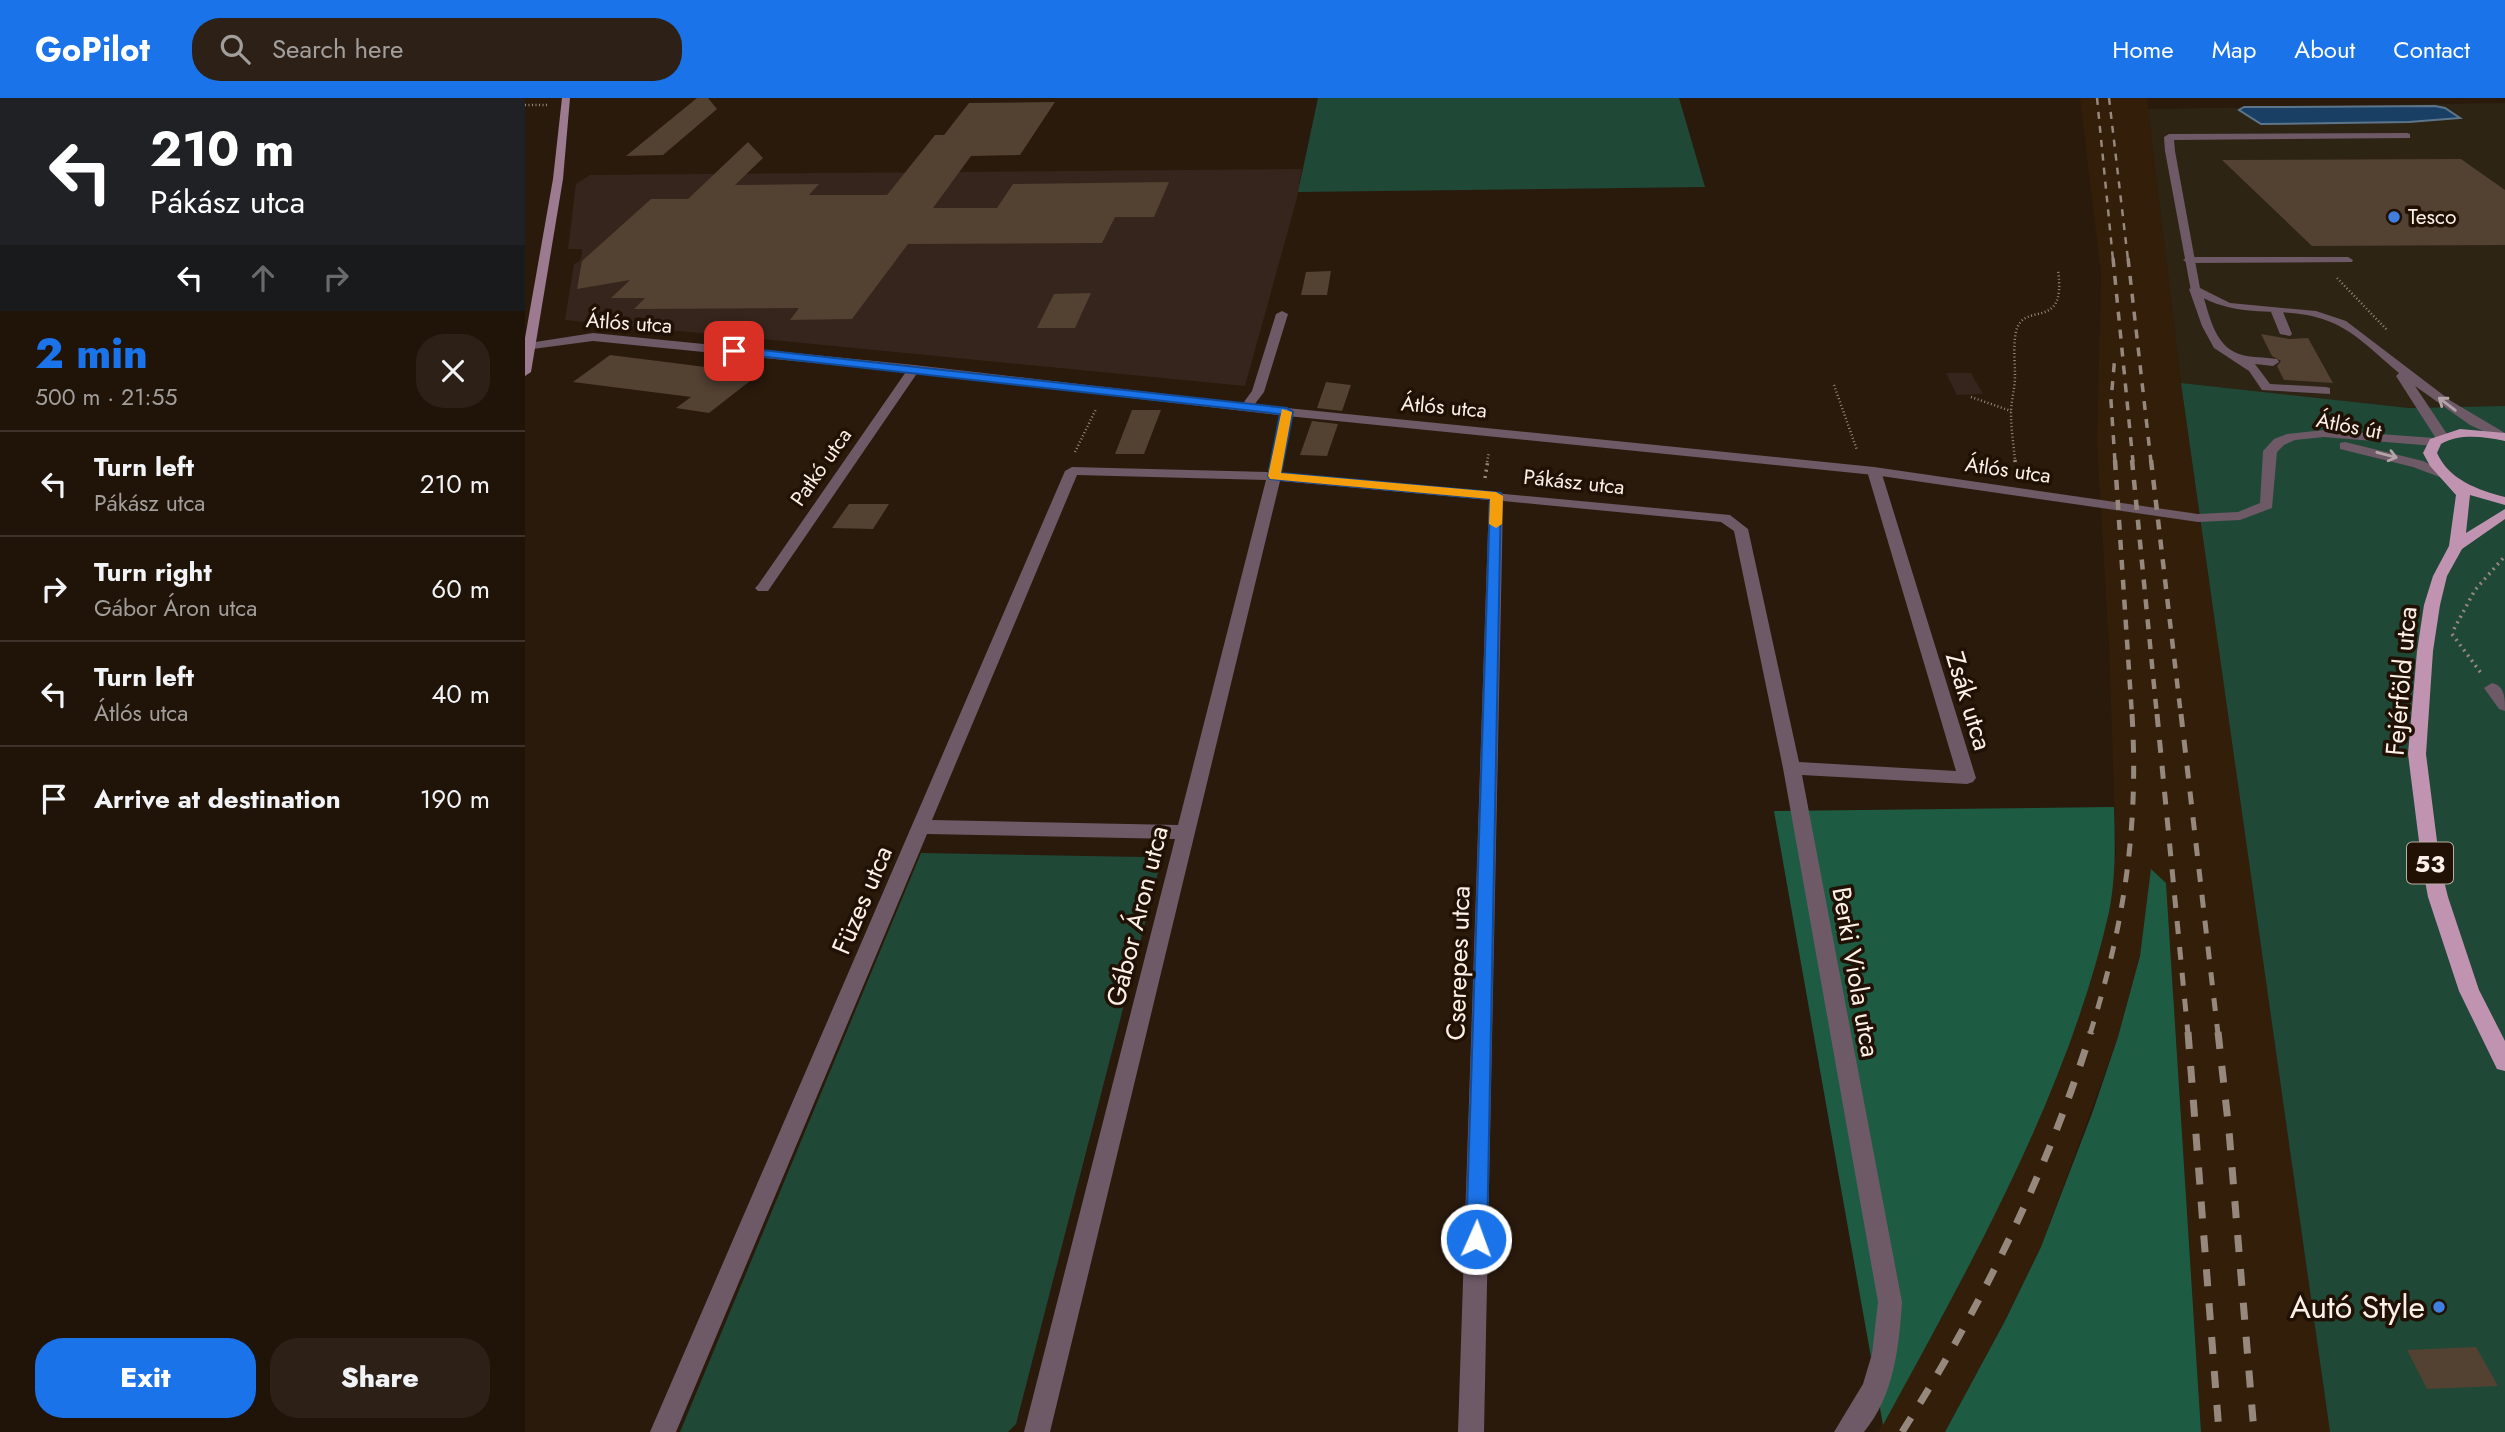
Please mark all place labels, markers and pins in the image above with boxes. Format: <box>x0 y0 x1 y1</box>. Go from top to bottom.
place label: Tesco <box>2408 202 2456 232</box>
marker: Tesco <box>2386 209 2402 225</box>
pin <box>704 321 764 381</box>
place label: Autó Style <box>2290 1284 2425 1330</box>
marker: Autó Style <box>2431 1299 2447 1315</box>

